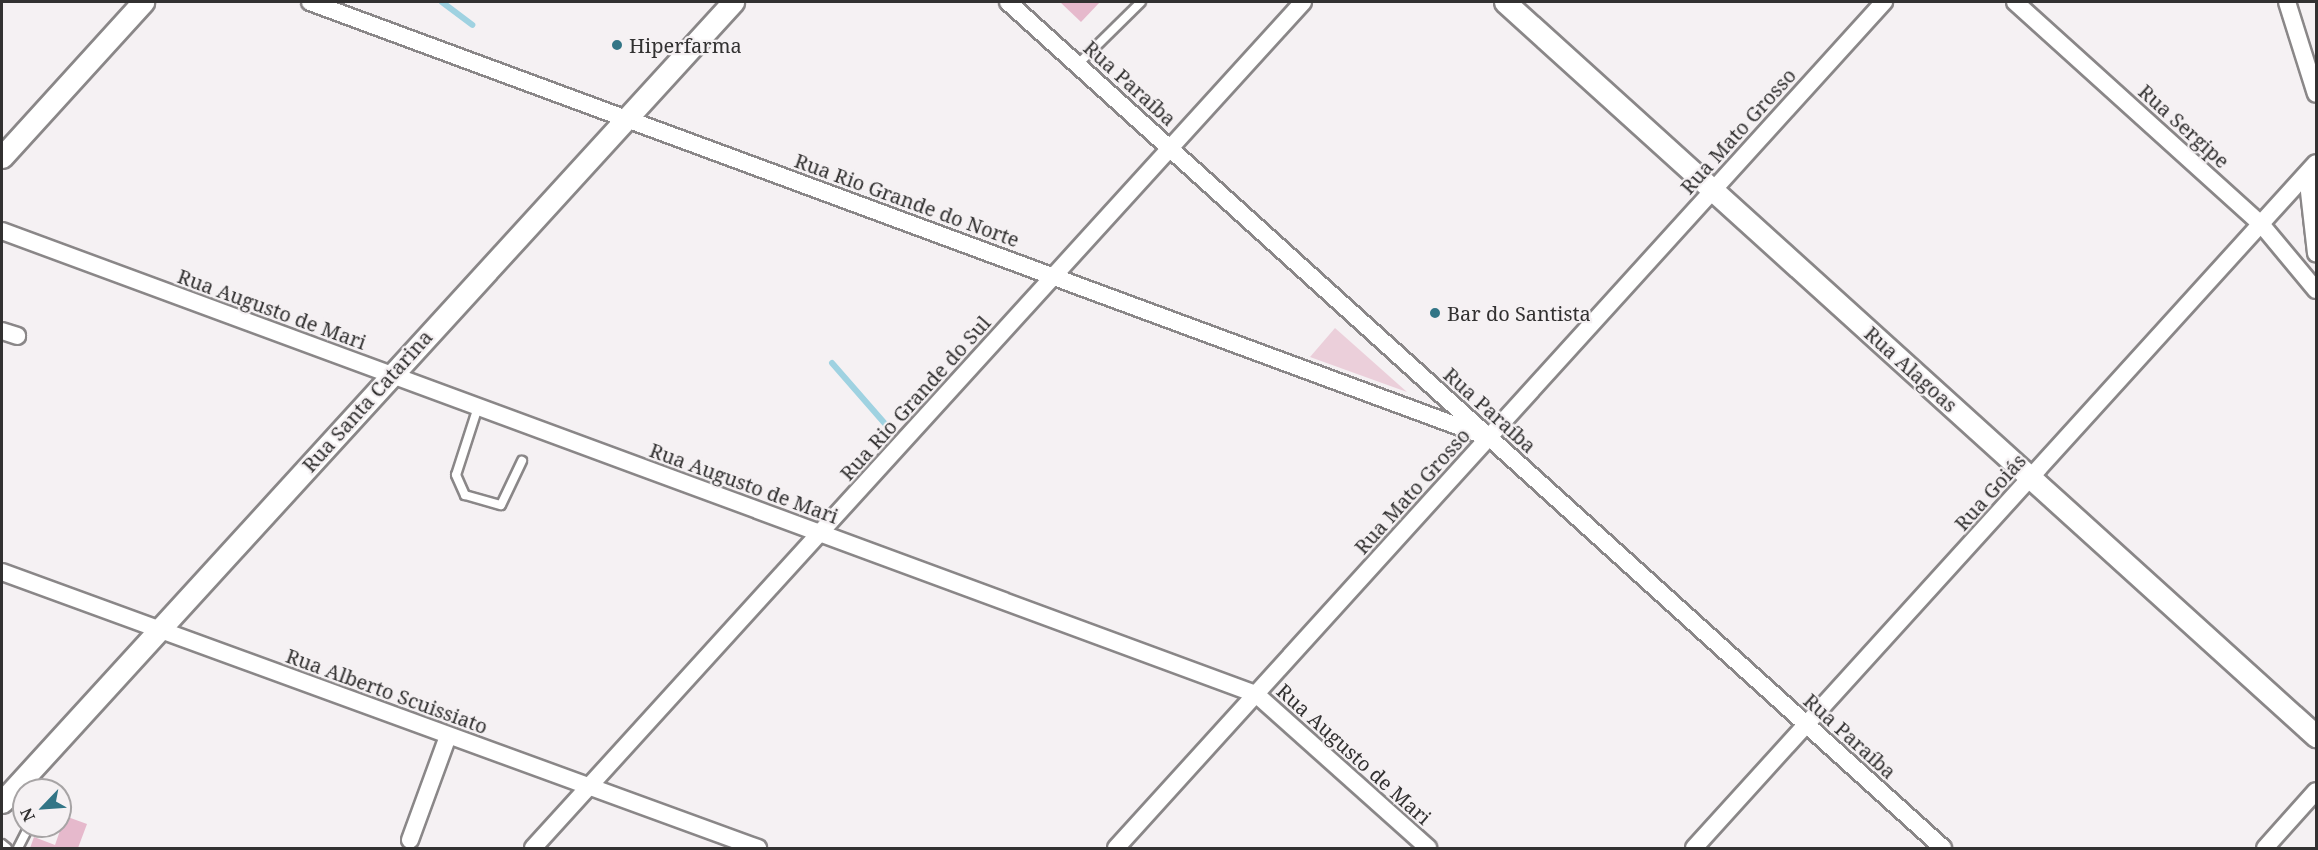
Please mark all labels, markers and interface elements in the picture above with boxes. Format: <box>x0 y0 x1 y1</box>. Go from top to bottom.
place label: Hiperfarma <box>629 33 742 57</box>
street label: Rua Paraíba <box>1079 35 1181 131</box>
marker: Hiperfarma <box>610 38 624 52</box>
street label: Rua Mato Grosso <box>1675 63 1801 199</box>
street label: Rua Sergipe <box>2134 79 2234 173</box>
street label: Rua Rio Grande do Norte <box>791 148 1023 252</box>
street label: Rua Augusto de Mari <box>174 264 370 354</box>
place label: Bar do Santista <box>1447 301 1591 325</box>
marker: Bar do Santista <box>1428 306 1442 320</box>
street label: Rua Rio Grande do Sul <box>835 311 995 485</box>
street label: Rua Alagoas <box>1860 321 1962 417</box>
street label: Rua Santa Catarina <box>297 325 437 477</box>
street label: Rua Paraíba <box>1439 362 1541 458</box>
street label: Rua Mato Grosso <box>1349 423 1475 559</box>
street label: Rua Augusto de Mari <box>646 438 842 528</box>
street label: Rua Goiás <box>1949 449 2031 535</box>
street label: Rua Alberto Scuissiato <box>283 643 491 739</box>
street label: Rua Augusto de Mari <box>1272 679 1436 829</box>
street label: Rua Paraíba <box>1799 688 1901 784</box>
north arrow <box>12 778 72 838</box>
text: N <box>15 804 40 825</box>

